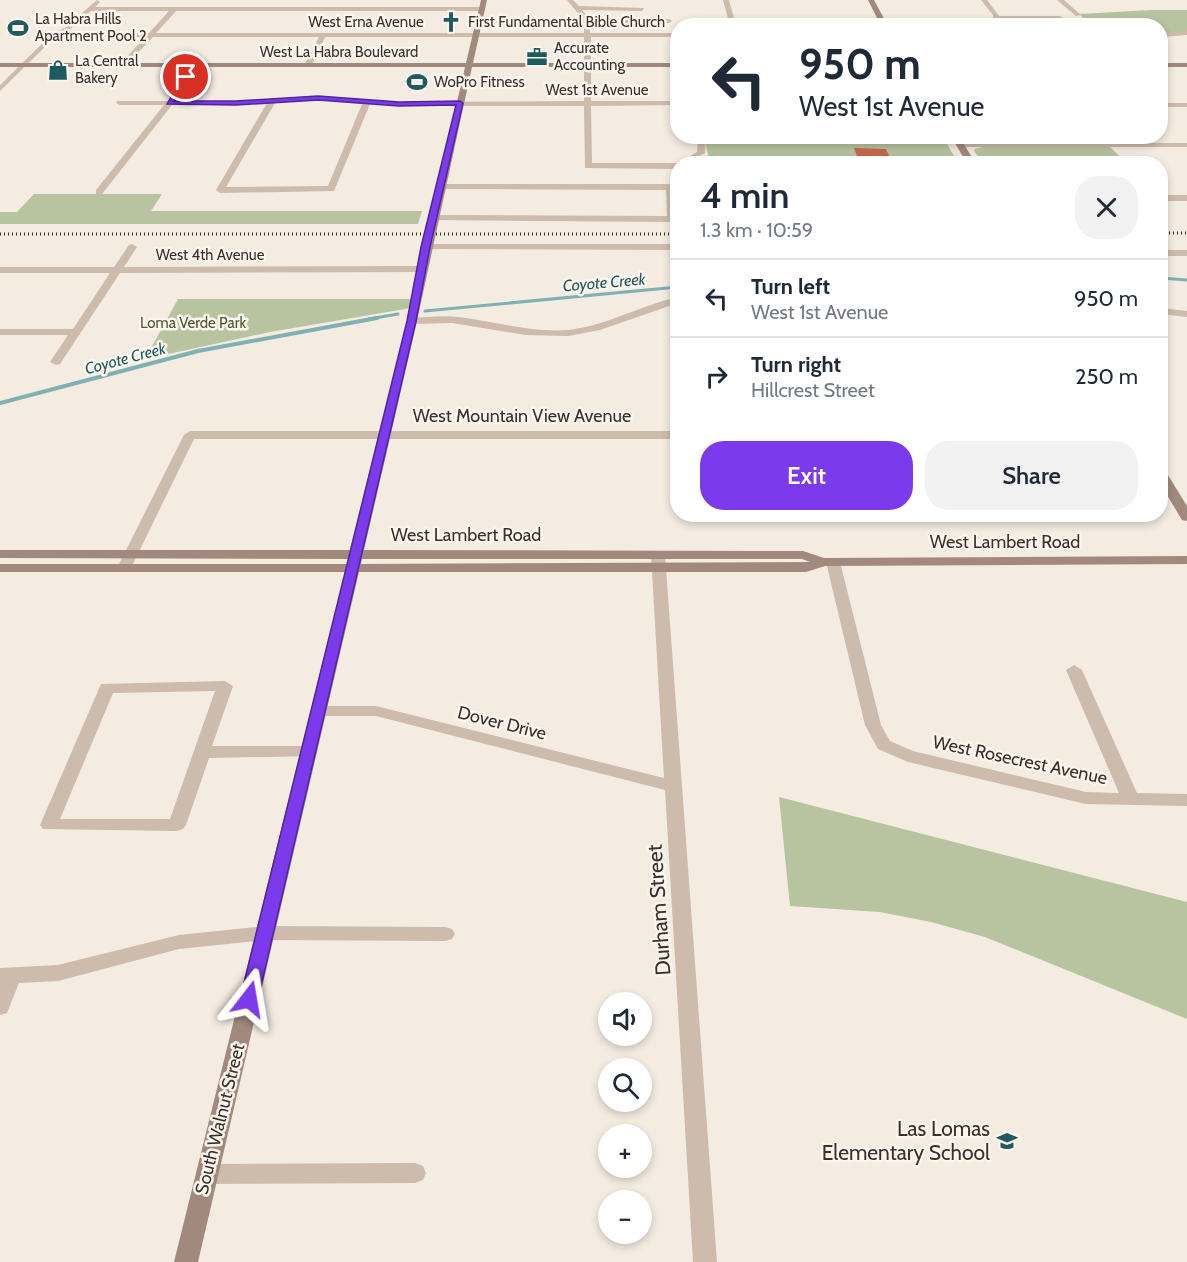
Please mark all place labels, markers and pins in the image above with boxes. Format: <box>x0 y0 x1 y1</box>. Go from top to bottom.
place label: La Habra Hills Apartment Pool 2 <box>35 10 147 45</box>
church icon: First Fundamental Bible Church <box>439 10 463 34</box>
place label: First Fundamental Bible Church <box>468 13 665 31</box>
sports icon: La Habra Hills Apartment Pool 2 <box>6 16 30 40</box>
place label: Accurate Accounting <box>554 39 625 74</box>
office icon: Accurate Accounting <box>525 45 549 69</box>
pin <box>160 51 211 102</box>
place label: La Central Bakery <box>75 52 139 87</box>
shop icon: La Central Bakery <box>46 58 70 82</box>
sports icon: WoPro Fitness <box>405 70 429 94</box>
place label: WoPro Fitness <box>434 73 525 91</box>
place label: Las Lomas Elementary School <box>822 1116 990 1165</box>
school or university icon: Las Lomas Elementary School <box>995 1129 1019 1153</box>

